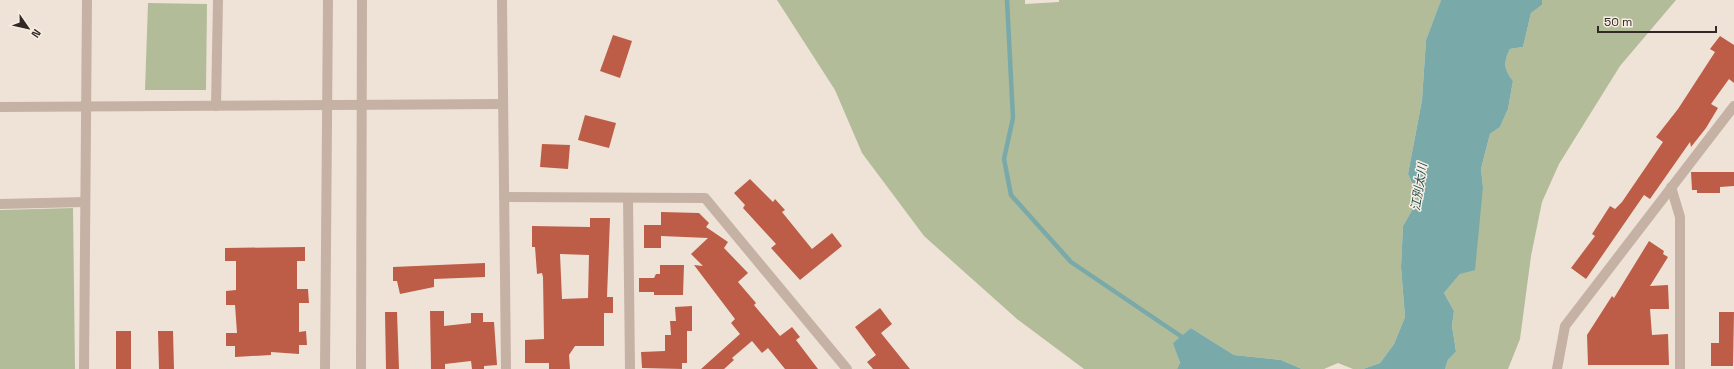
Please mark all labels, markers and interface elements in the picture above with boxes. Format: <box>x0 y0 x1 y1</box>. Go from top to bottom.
north arrow <box>8 8 48 48</box>
scale bar <box>1598 8 1716 34</box>
text: 50 m <box>1604 14 1632 30</box>
text: N <box>28 27 44 41</box>
water label: 江別太川 <box>1407 160 1431 212</box>

